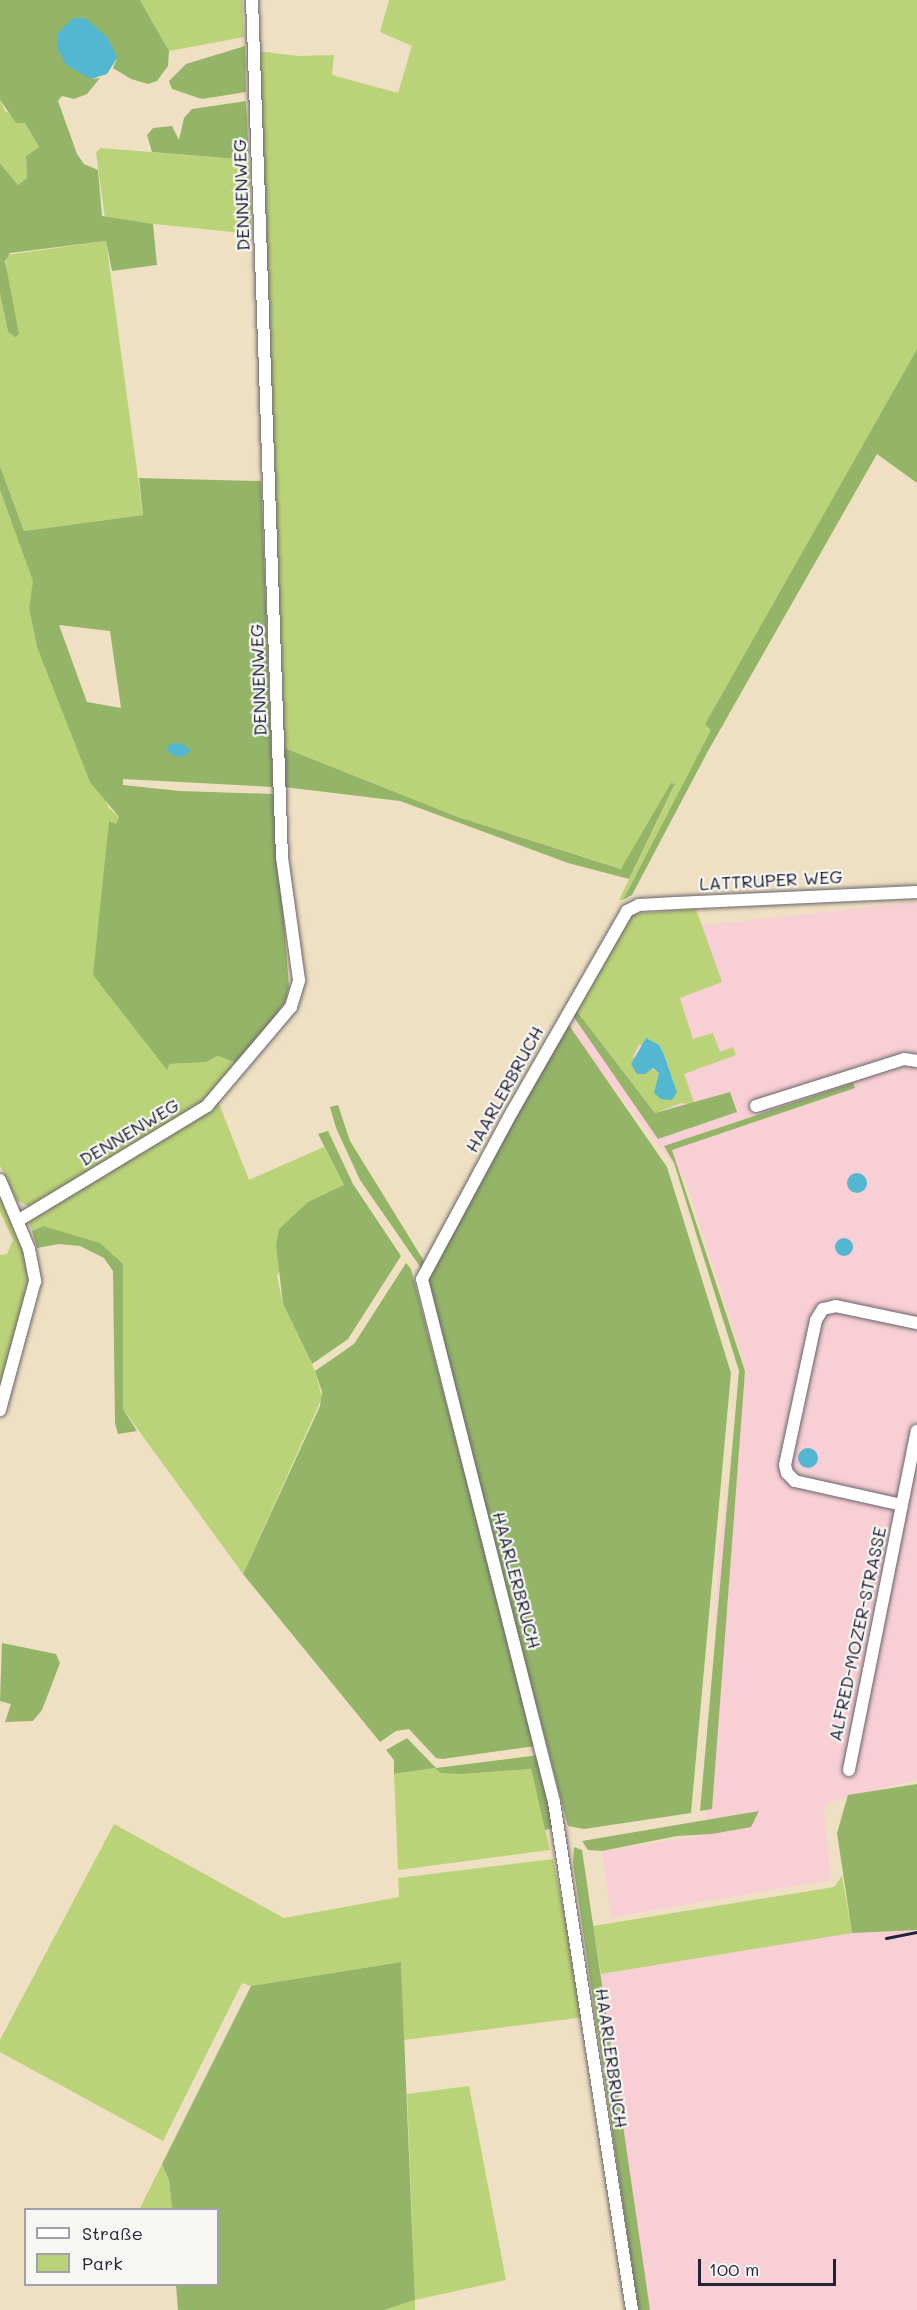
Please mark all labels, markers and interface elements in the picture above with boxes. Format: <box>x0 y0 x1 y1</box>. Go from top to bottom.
street label: DENNENWEG <box>228 139 254 251</box>
street label: DENNENWEG <box>245 624 271 736</box>
street label: LATTRUPER WEG <box>699 865 843 895</box>
street label: HAARLERBRUCH <box>460 1022 548 1156</box>
street label: DENNENWEG <box>75 1094 183 1170</box>
street label: HAARLERBRUCH <box>488 1509 546 1651</box>
street label: ALFRED-MOZER-STRASSE <box>824 1525 890 1743</box>
street label: HAARLERBRUCH <box>591 1987 633 2129</box>
legend <box>24 2208 219 2286</box>
text: Straße <box>82 2221 143 2245</box>
scale bar <box>701 2247 839 2285</box>
text: Park <box>82 2251 123 2275</box>
text: 100 m <box>709 2257 759 2281</box>

